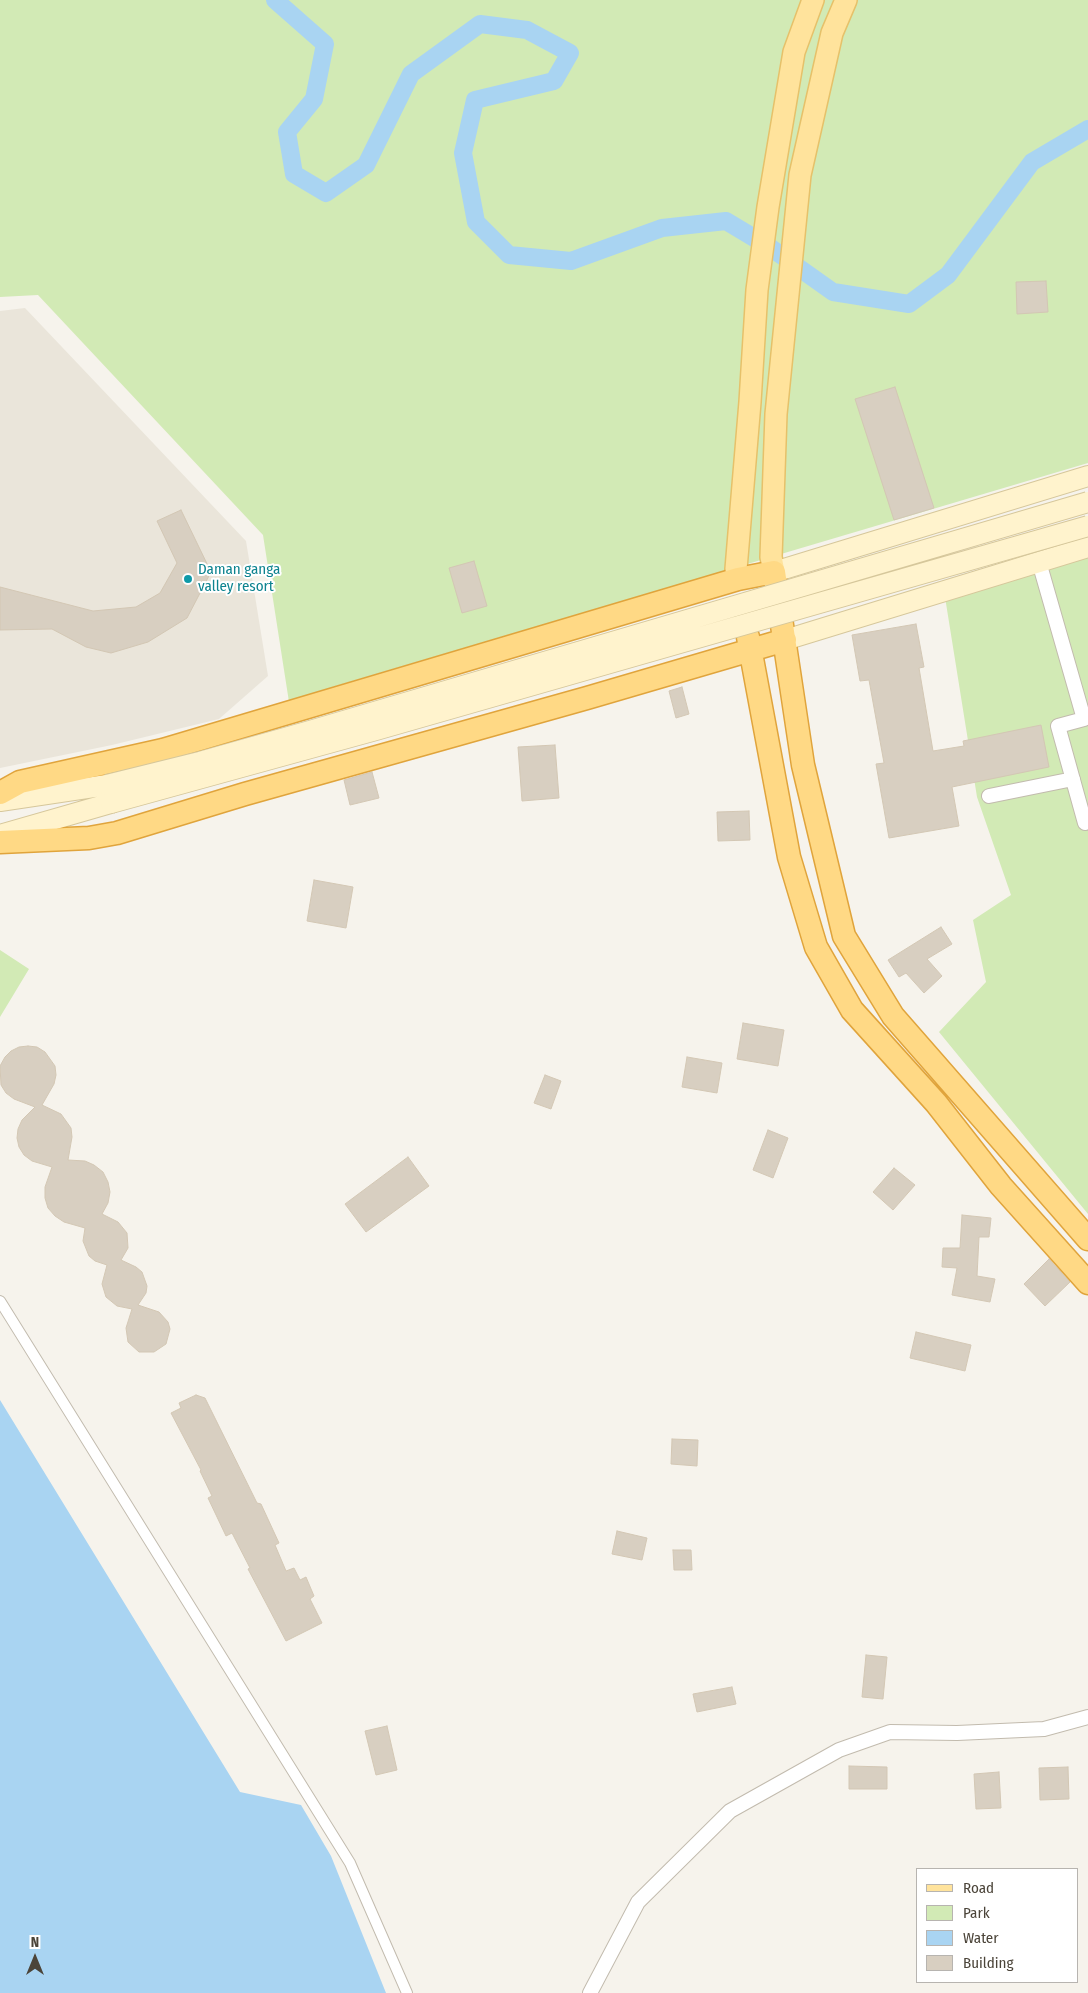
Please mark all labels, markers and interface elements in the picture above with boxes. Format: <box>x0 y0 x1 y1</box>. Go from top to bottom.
place label: Daman ganga valley resort <box>198 561 280 596</box>
marker: Daman ganga valley resort <box>182 573 194 585</box>
legend <box>916 1868 1078 1983</box>
text: Road <box>963 1879 994 1897</box>
text: Park <box>963 1904 990 1922</box>
text: Water <box>963 1929 998 1947</box>
north arrow <box>10 1933 60 1983</box>
text: N <box>31 1934 39 1951</box>
text: Building <box>963 1954 1014 1972</box>

